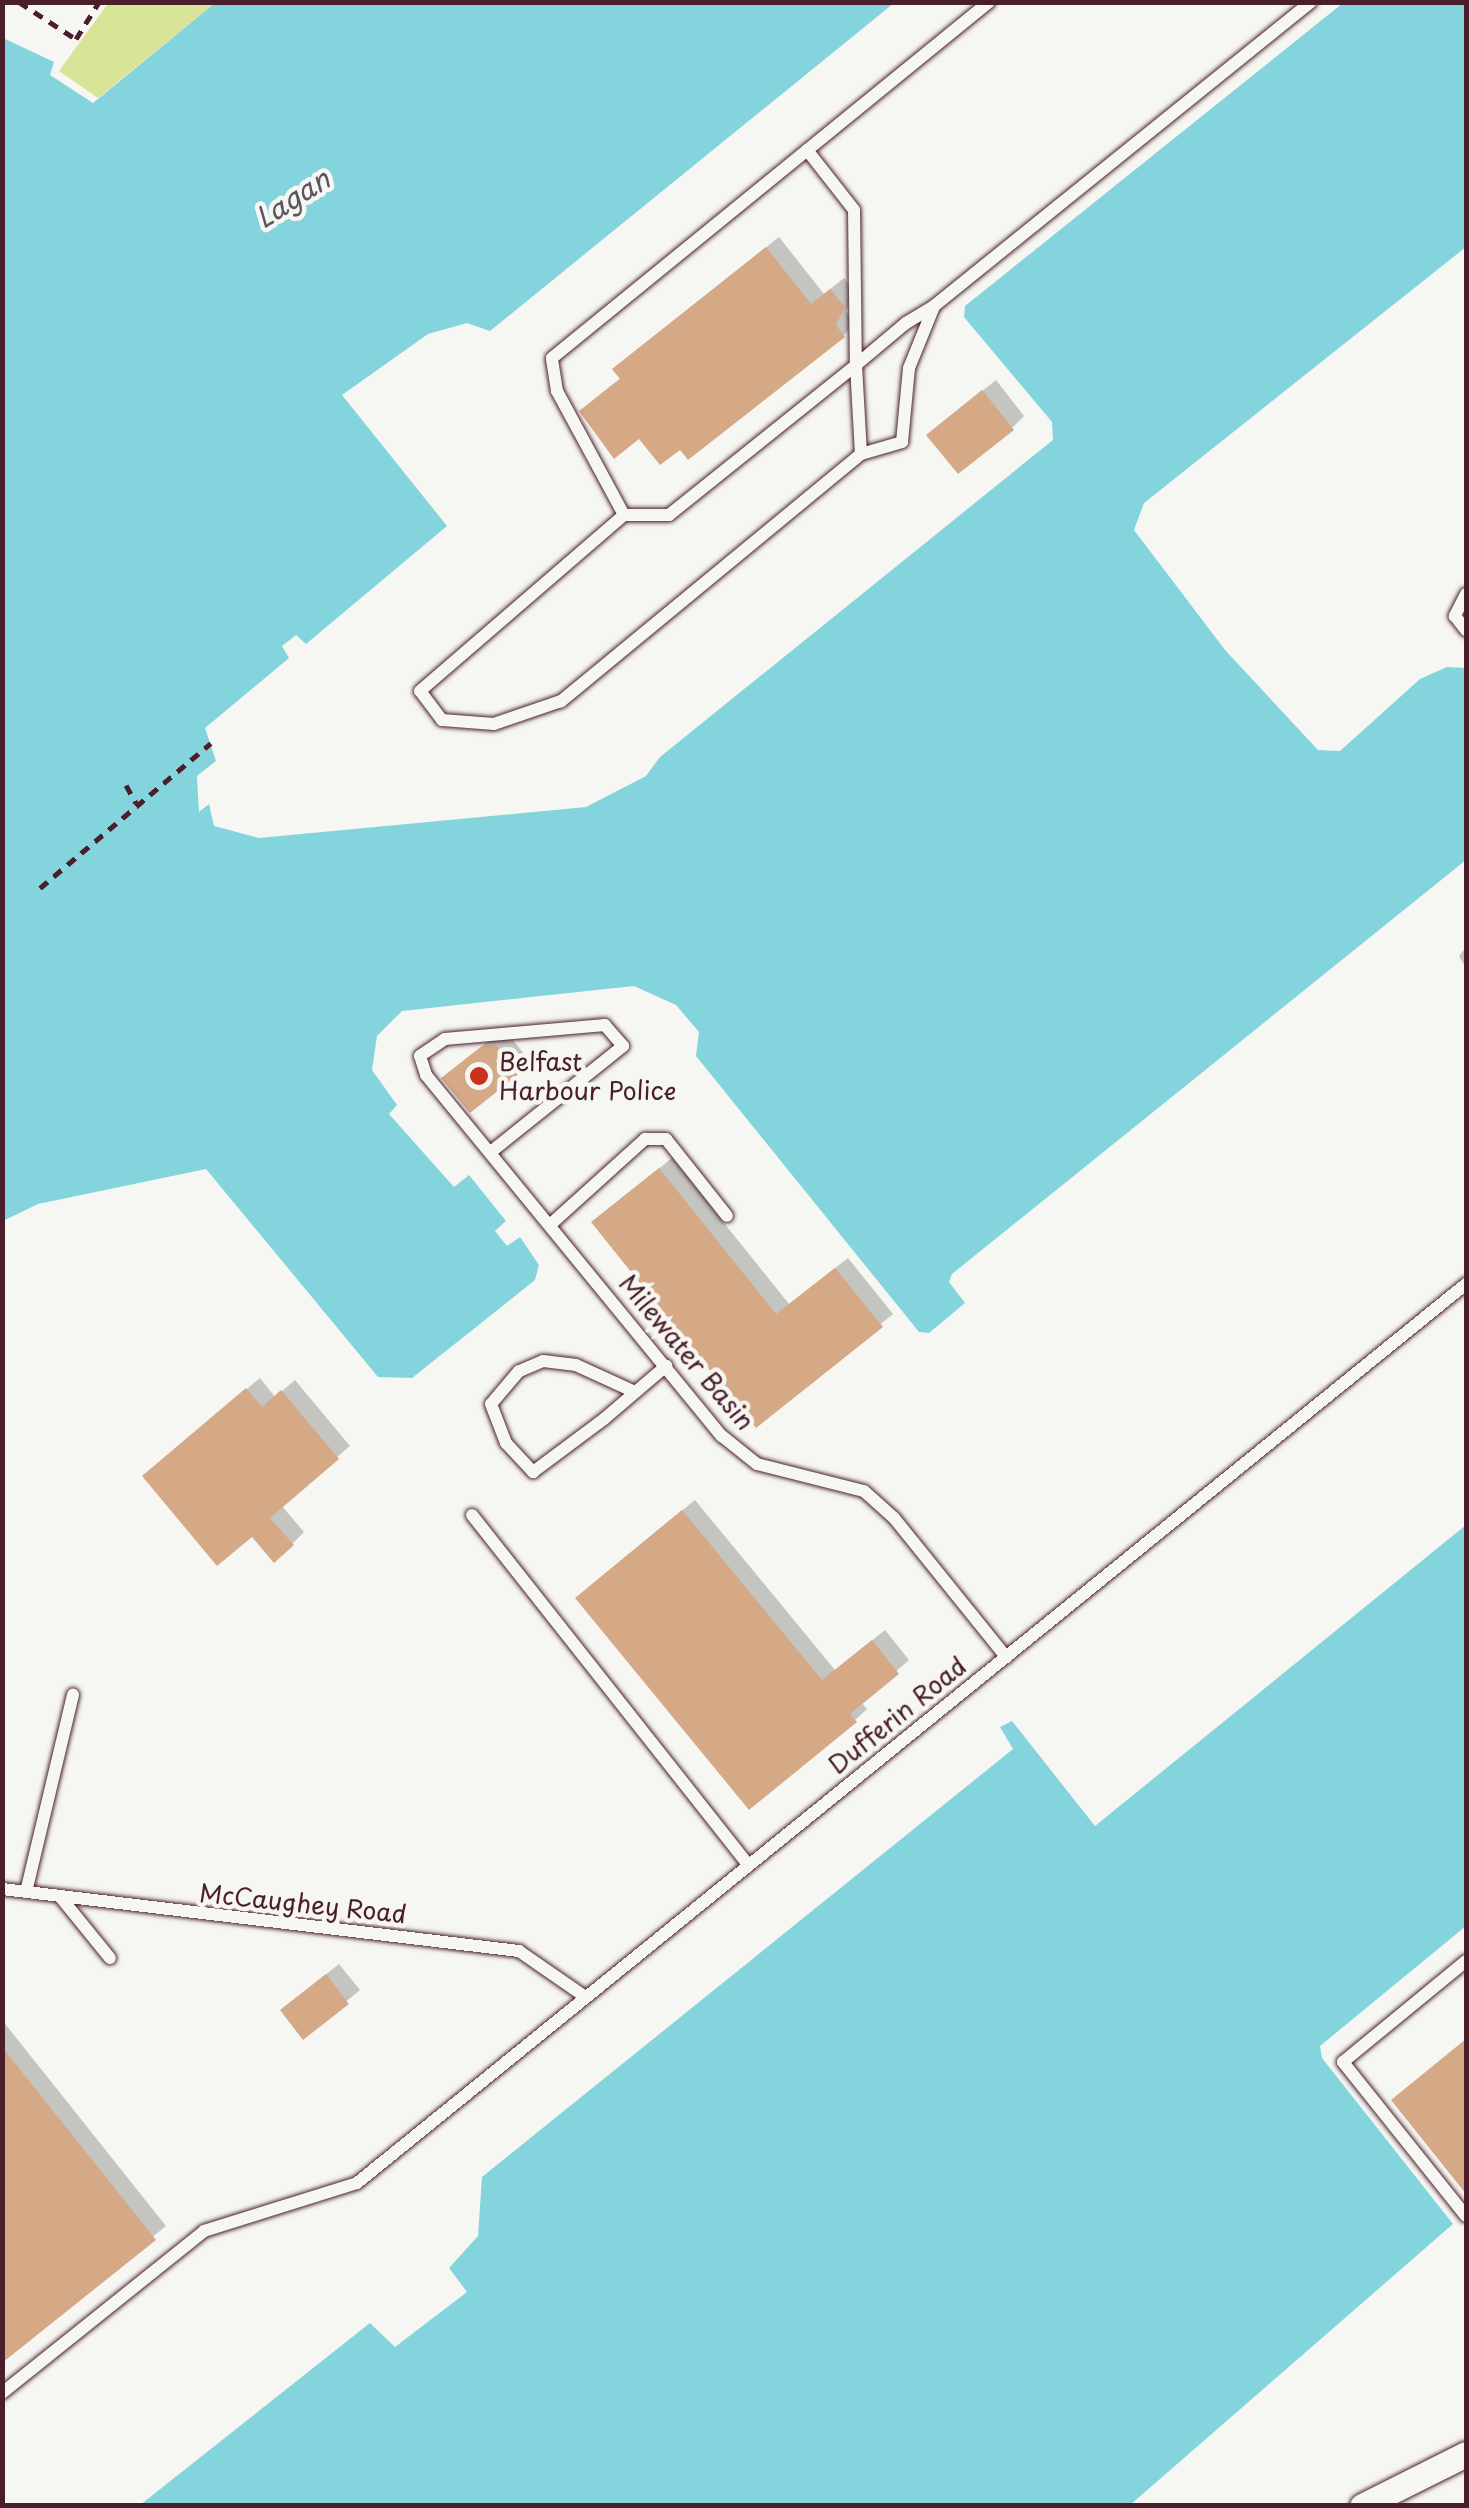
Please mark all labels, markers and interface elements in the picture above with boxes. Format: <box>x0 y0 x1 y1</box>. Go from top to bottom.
water label: Lagan <box>248 162 336 234</box>
place label: Belfast Harbour Police <box>499 1047 676 1106</box>
marker: Belfast Harbour Police <box>468 1065 490 1087</box>
street label: Milewater Basin <box>613 1268 761 1436</box>
street label: Dufferin Road <box>822 1650 972 1780</box>
street label: McCaughey Road <box>198 1877 408 1929</box>

